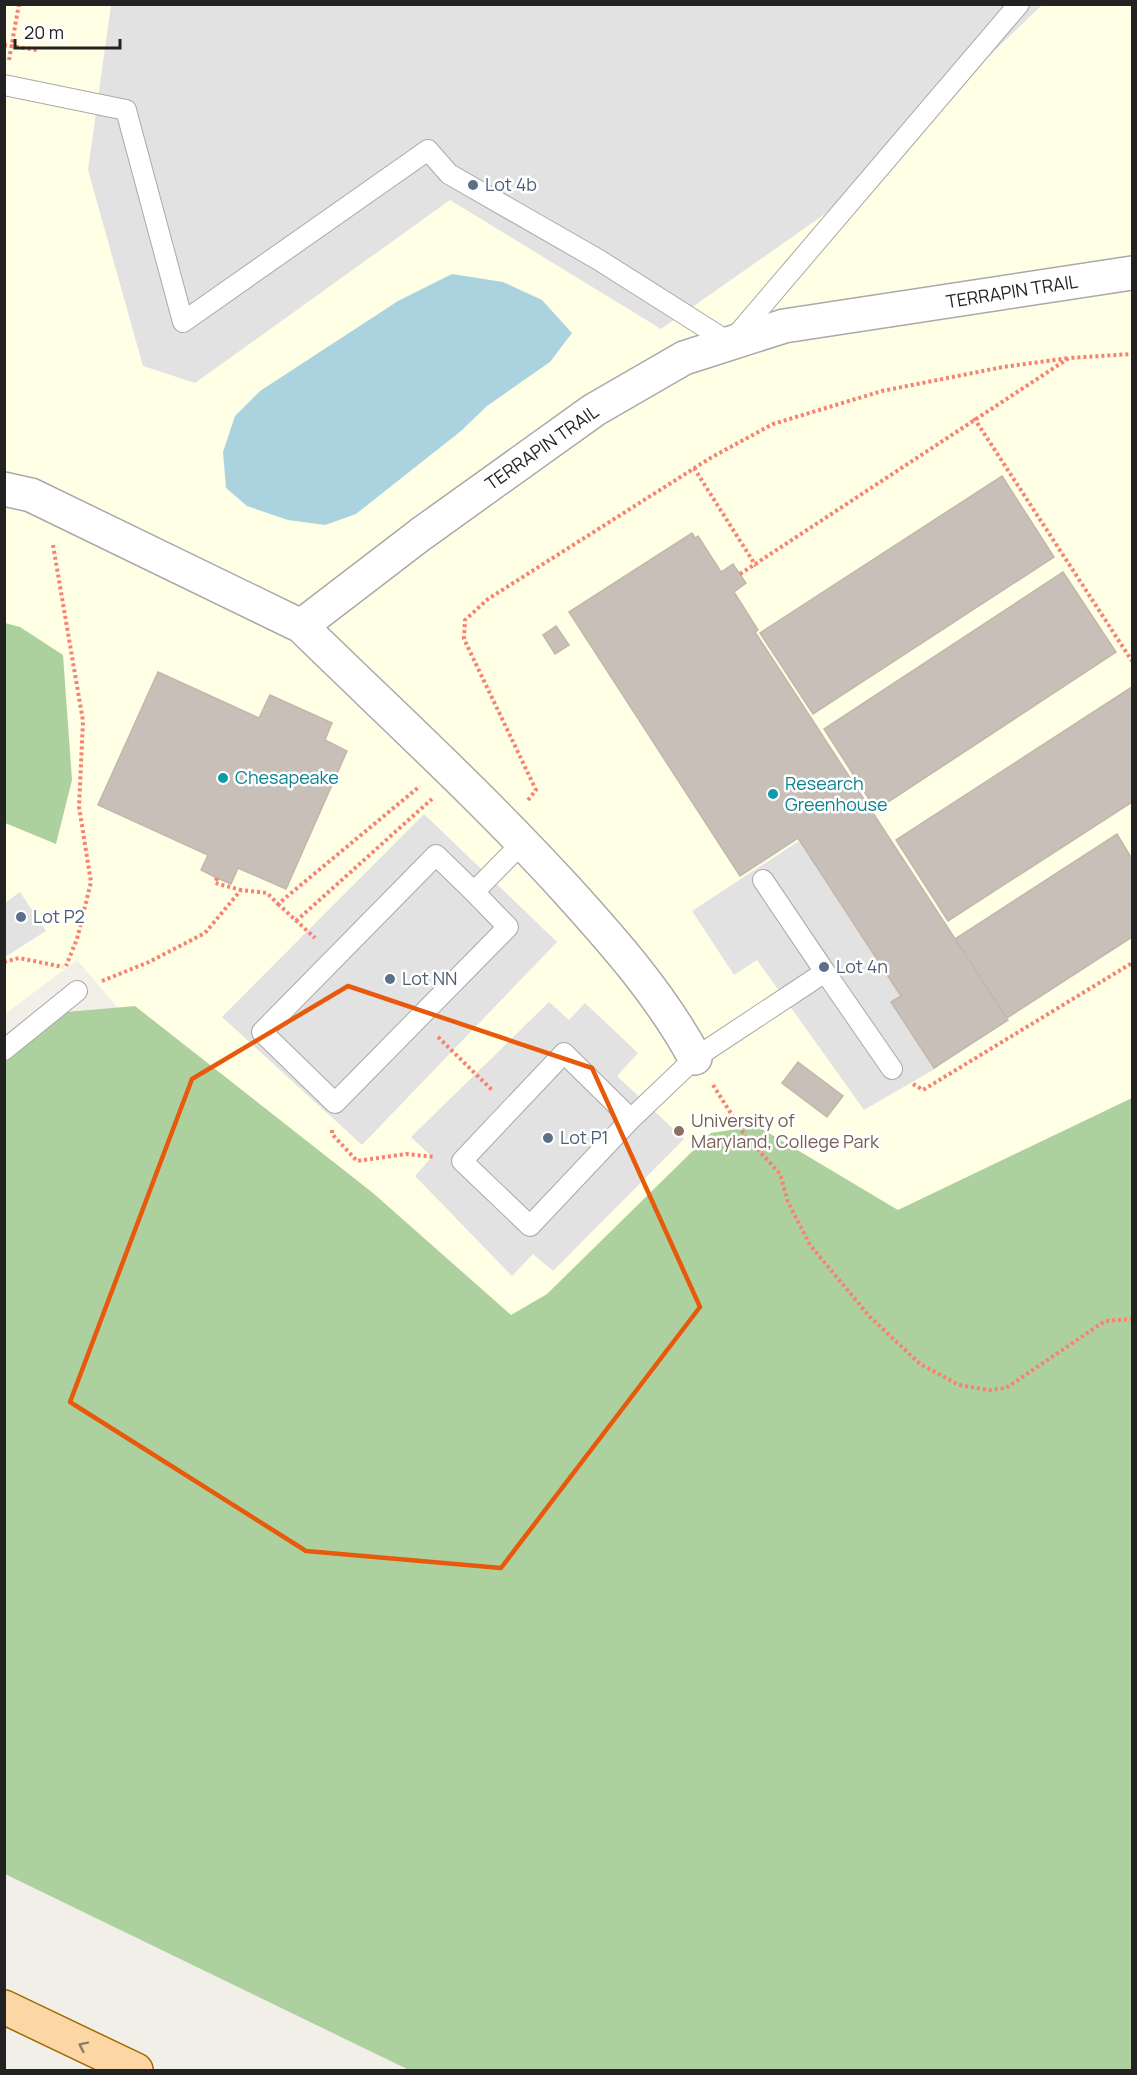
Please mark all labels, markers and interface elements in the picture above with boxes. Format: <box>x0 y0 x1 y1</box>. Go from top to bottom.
scale bar <box>15 12 120 50</box>
text: 20 m <box>24 20 64 44</box>
place label: Lot 4b <box>485 172 537 196</box>
marker: Lot 4b <box>466 178 480 192</box>
street label: TERRAPIN TRAIL <box>944 269 1079 313</box>
street label: TERRAPIN TRAIL <box>480 399 603 495</box>
place label: Chesapeake <box>235 765 339 789</box>
marker: Chesapeake <box>216 771 230 785</box>
place label: Research Greenhouse <box>785 771 887 816</box>
marker: Research Greenhouse <box>766 787 780 801</box>
place label: Lot P2 <box>33 904 85 928</box>
marker: Lot P2 <box>14 910 28 924</box>
place label: Lot 4n <box>836 954 888 978</box>
marker: Lot 4n <box>817 960 831 974</box>
place label: Lot NN <box>402 966 457 990</box>
marker: Lot NN <box>383 972 397 986</box>
place label: University of Maryland, College Park <box>691 1108 880 1153</box>
marker: University of Maryland, College Park <box>672 1124 686 1138</box>
place label: Lot P1 <box>560 1125 609 1149</box>
marker: Lot P1 <box>541 1131 555 1145</box>
one-way arrow <box>79 2042 90 2053</box>

